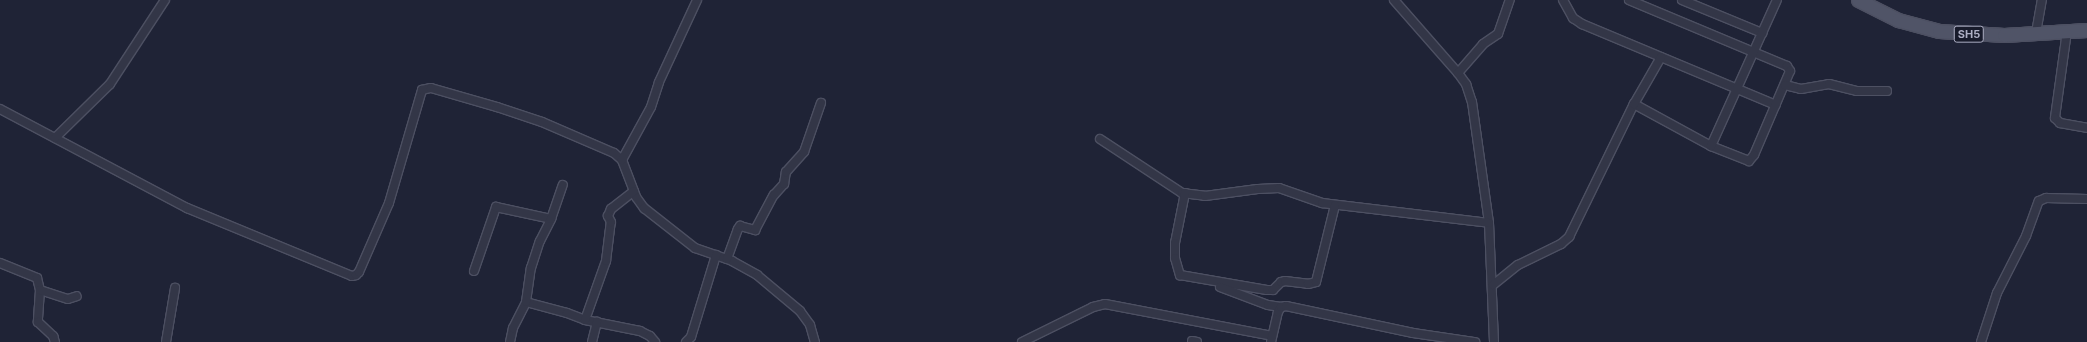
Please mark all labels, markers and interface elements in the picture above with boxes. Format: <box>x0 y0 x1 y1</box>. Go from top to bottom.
road number: SH5 <box>1953 25 1985 43</box>

